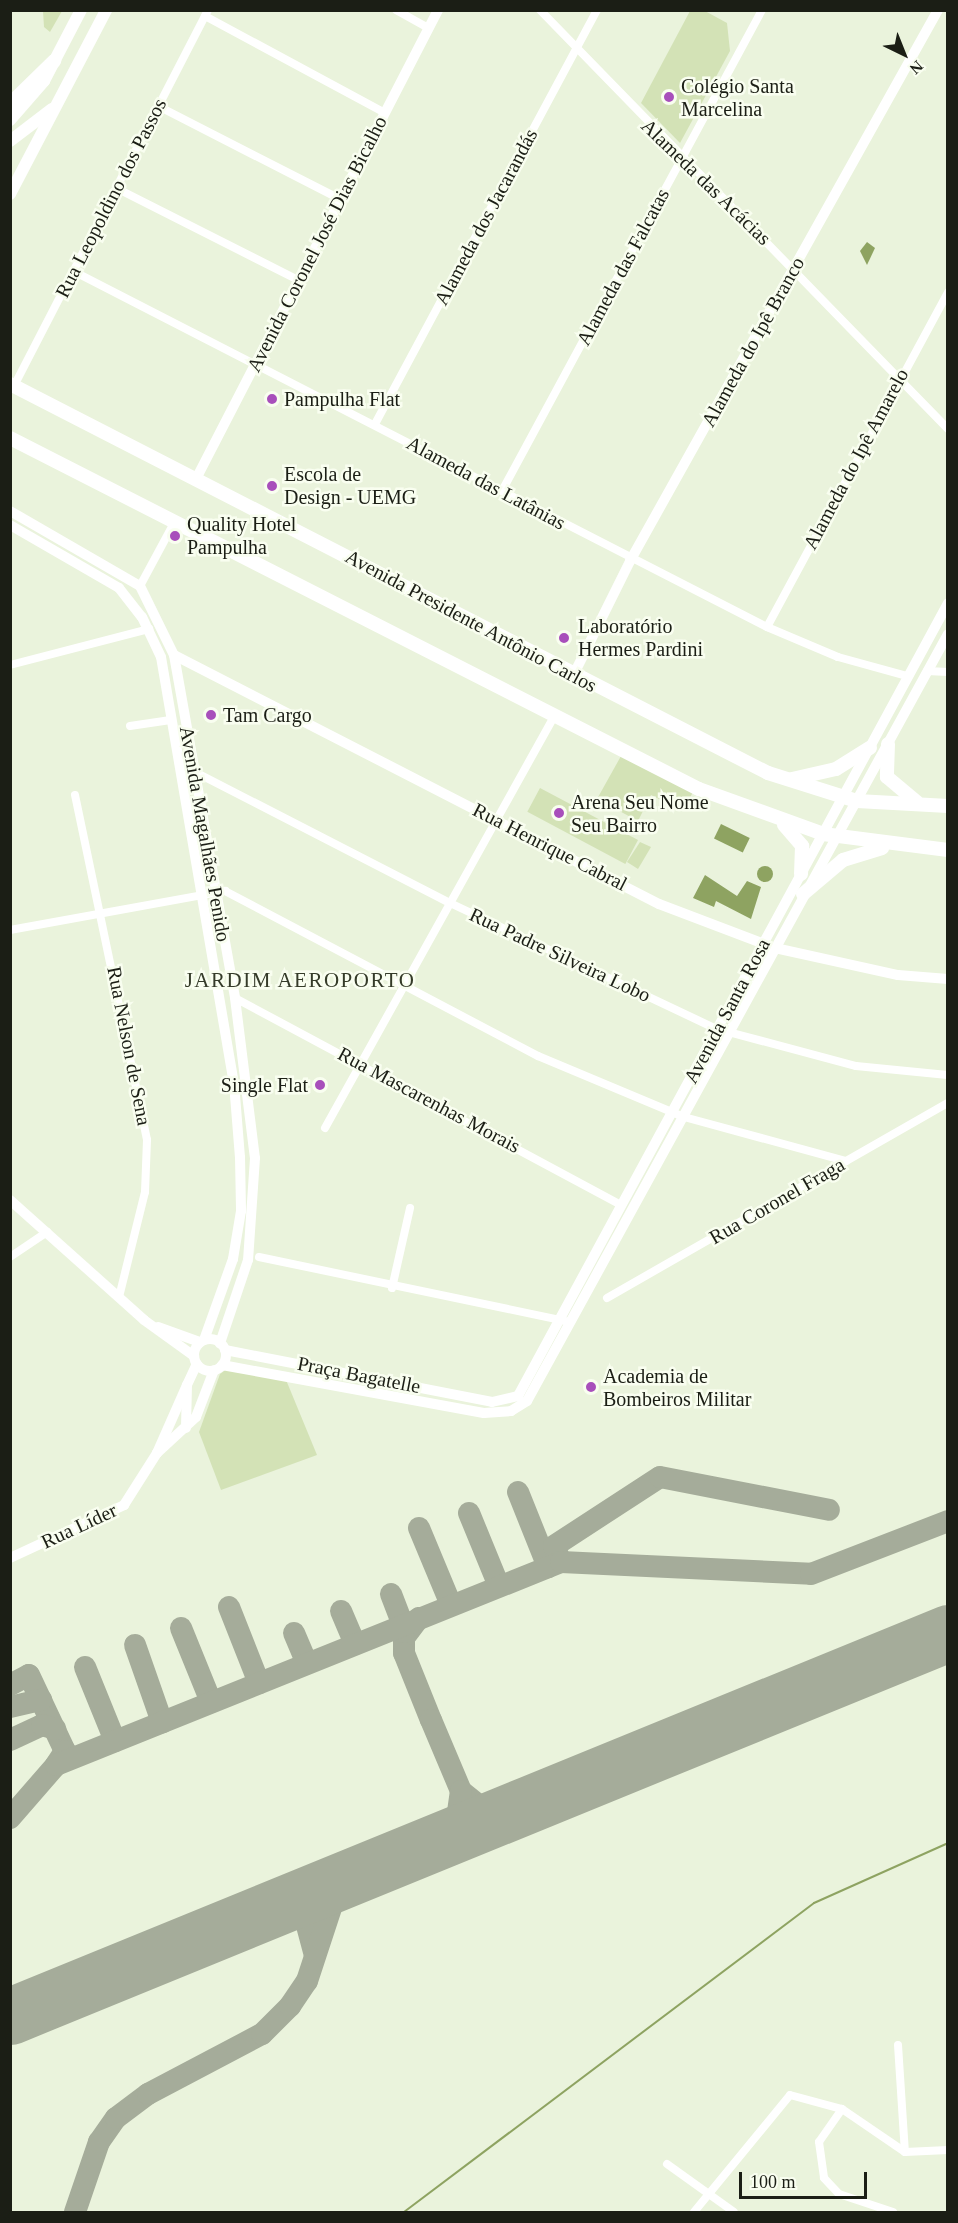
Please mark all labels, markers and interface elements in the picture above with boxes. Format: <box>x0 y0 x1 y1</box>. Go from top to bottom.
north arrow <box>874 24 934 84</box>
text: N <box>907 57 927 78</box>
place label: Colégio Santa Marcelina <box>681 74 794 121</box>
marker: Colégio Santa Marcelina <box>662 90 676 104</box>
street label: Rua Leopoldino dos Passos <box>50 94 172 302</box>
street label: Avenida Coronel José Dias Bicalho <box>242 112 392 376</box>
street label: Alameda das Acácias <box>636 114 776 250</box>
street label: Alameda dos Jacarandás <box>429 125 543 309</box>
street label: Alameda das Falcatas <box>571 184 675 350</box>
street label: Alameda do Ipê Branco <box>696 253 810 431</box>
street label: Alameda do Ipê Amarelo <box>798 364 914 554</box>
place label: Pampulha Flat <box>284 387 400 411</box>
marker: Pampulha Flat <box>265 392 279 406</box>
street label: Alameda das Latânias <box>402 431 570 535</box>
place label: Escola de Design - UEMG <box>284 462 416 509</box>
marker: Escola de Design - UEMG <box>265 479 279 493</box>
place label: Quality Hotel Pampulha <box>187 512 296 559</box>
marker: Quality Hotel Pampulha <box>168 529 182 543</box>
street label: Avenida Presidente Antônio Carlos <box>341 544 601 698</box>
place label: Laboratório Hermes Pardini <box>578 614 703 661</box>
marker: Laboratório Hermes Pardini <box>555 629 573 647</box>
place label: Tam Cargo <box>223 703 312 727</box>
marker: Tam Cargo <box>204 708 218 722</box>
street label: Avenida Magalhães Penido <box>174 724 236 944</box>
place label: Arena Seu Nome Seu Bairro <box>571 790 709 837</box>
street label: Rua Henrique Cabral <box>469 798 631 896</box>
marker: Arena Seu Nome Seu Bairro <box>552 806 566 820</box>
street label: Rua Padre Silveira Lobo <box>466 902 654 1008</box>
street label: Avenida Santa Rosa <box>679 934 775 1088</box>
street label: Rua Nelson de Sena <box>102 964 156 1128</box>
district label: JARDIM AEROPORTO <box>184 967 416 993</box>
street label: Rua Mascarenhas Morais <box>334 1042 524 1158</box>
place label: Single Flat <box>221 1073 308 1097</box>
marker: Single Flat <box>313 1078 327 1092</box>
street label: Rua Coronel Fraga <box>705 1153 849 1249</box>
street label: Praça Bagatelle <box>295 1351 423 1399</box>
place label: Academia de Bombeiros Militar <box>603 1364 751 1411</box>
marker: Academia de Bombeiros Militar <box>584 1380 598 1394</box>
street label: Rua Líder <box>37 1498 121 1554</box>
scale bar <box>742 2160 870 2198</box>
text: 100 m <box>750 2172 796 2192</box>

